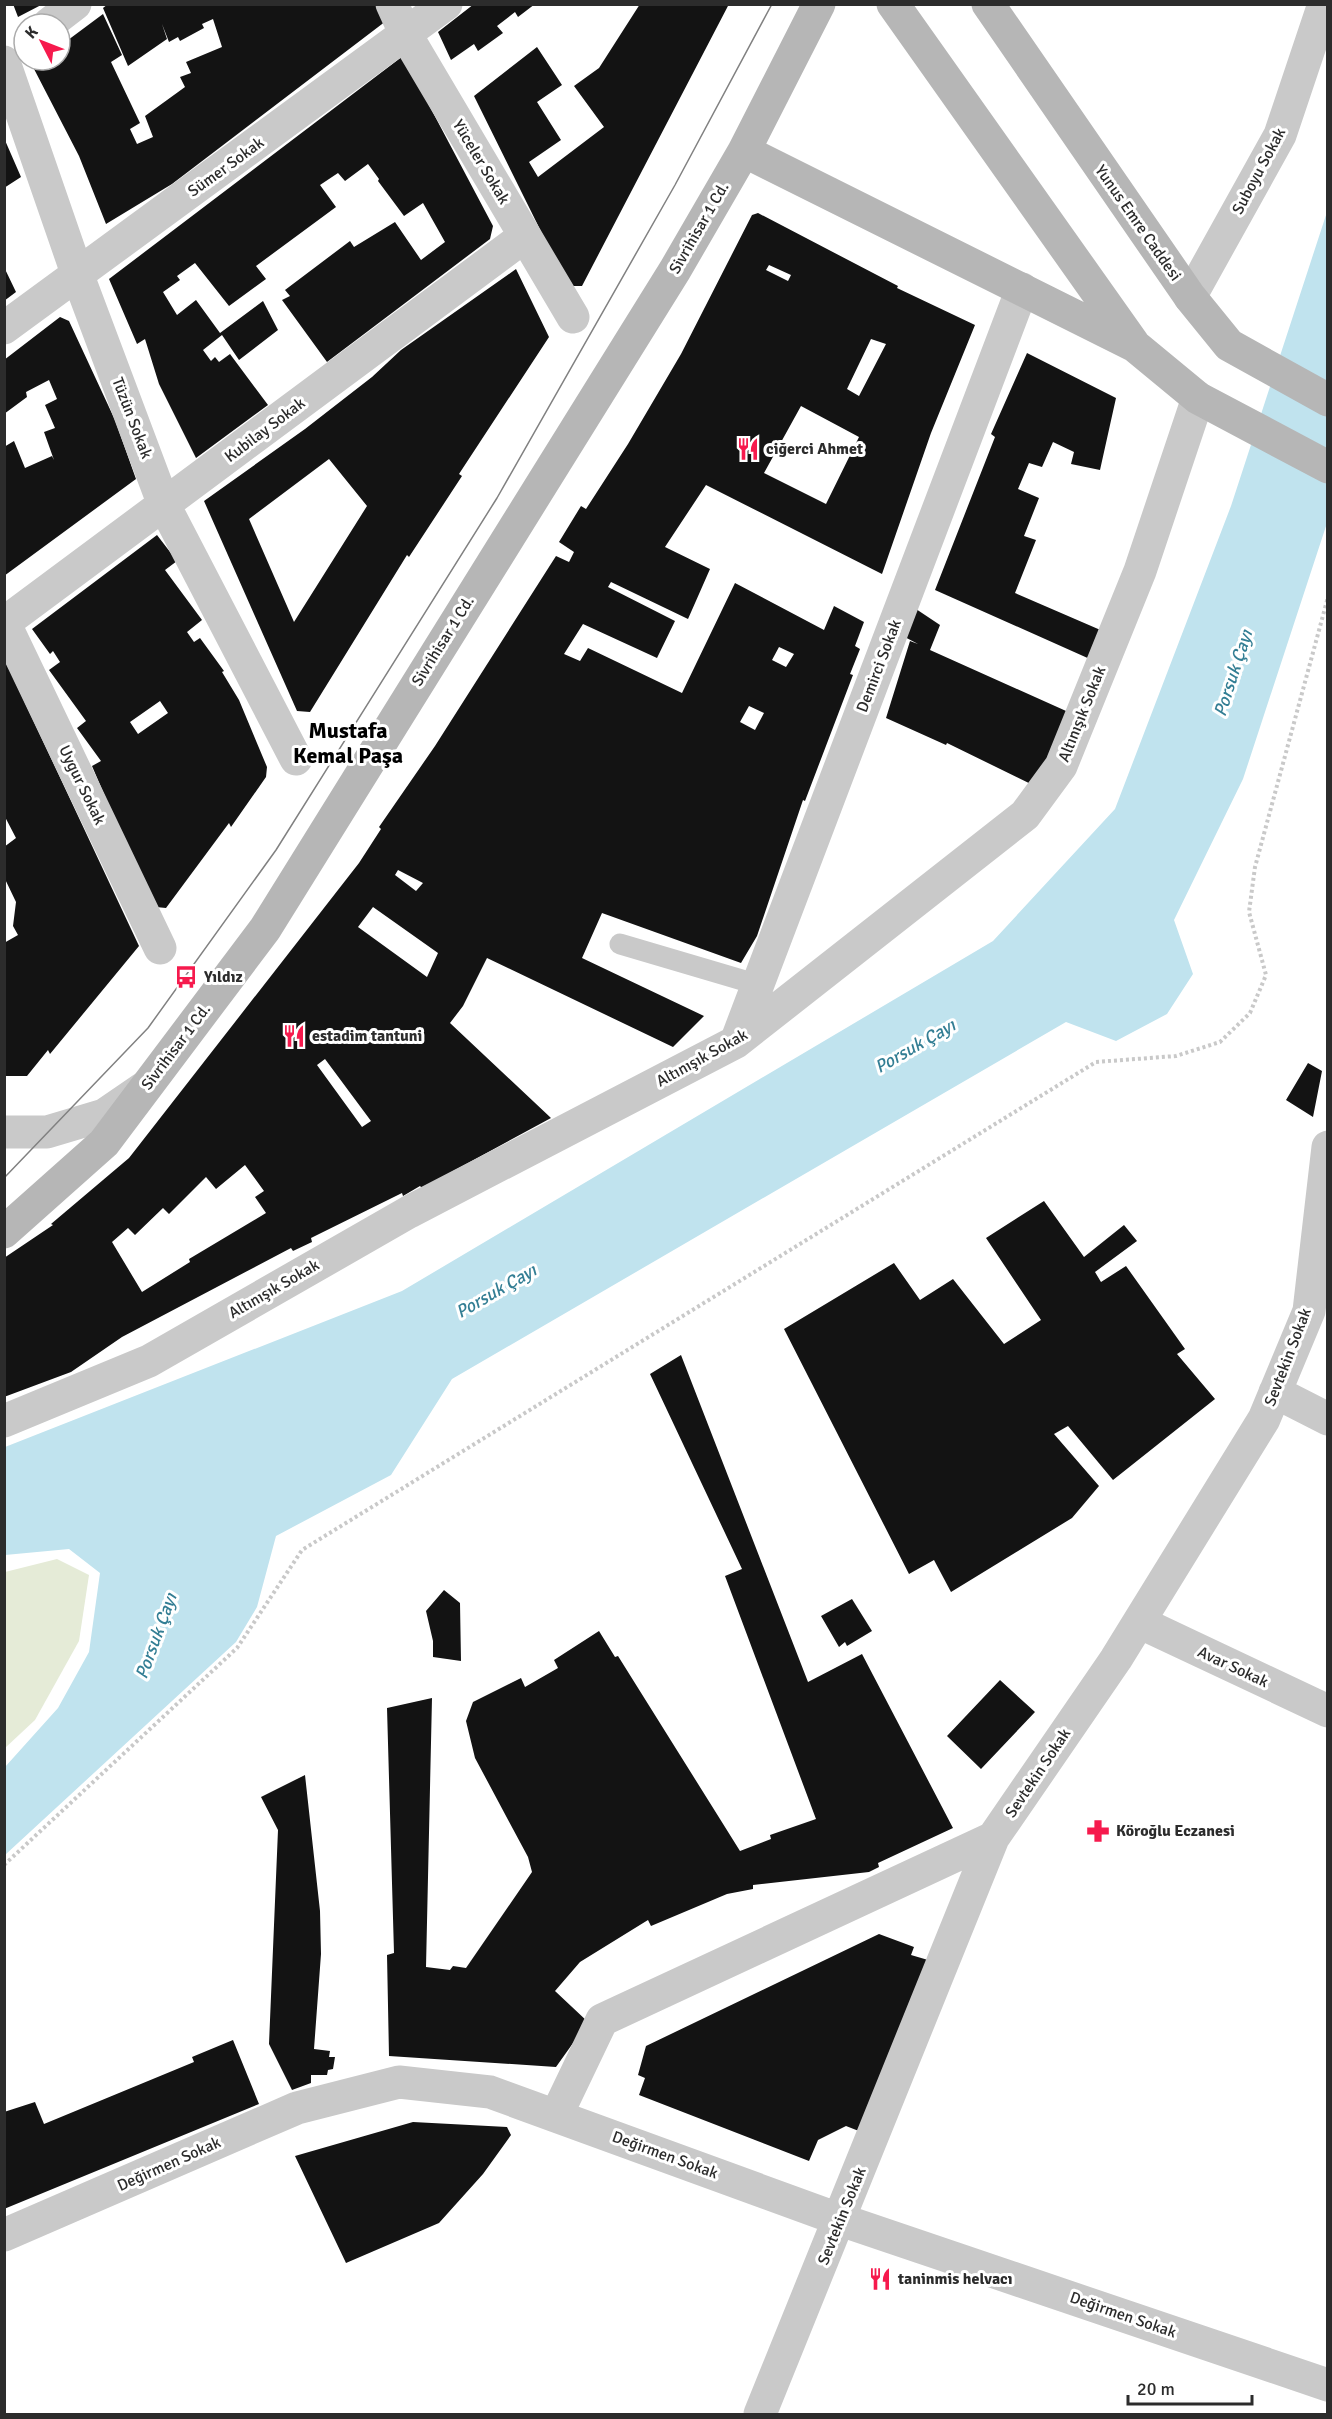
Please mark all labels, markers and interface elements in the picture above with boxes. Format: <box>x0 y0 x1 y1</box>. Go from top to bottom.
north arrow <box>12 12 72 72</box>
text: K <box>21 22 42 43</box>
street label: Yüceler Sokak <box>448 116 514 208</box>
street label: Suboyu Sokak <box>1228 124 1290 218</box>
street label: Sümer Sokak <box>184 133 268 201</box>
street label: Yunus Emre Caddesi <box>1091 161 1185 285</box>
street label: Sivrihisar 1 Cd. <box>665 178 733 278</box>
street label: Tüzün Sokak <box>107 375 157 461</box>
street label: Kubilay Sokak <box>221 393 309 467</box>
restaurant icon: ciğerci Ahmet <box>735 436 761 462</box>
place label: ciğerci Ahmet <box>766 439 863 459</box>
street label: Sivrihisar 1 Cd. <box>407 592 479 690</box>
street label: Demirci Sokak <box>852 617 906 715</box>
water label: Porsuk Çayı <box>1209 626 1258 719</box>
street label: Altınışık Sokak <box>1054 663 1110 765</box>
district label: Mustafa Kemal Paşa <box>293 717 403 769</box>
street label: Uygur Sokak <box>54 742 110 828</box>
bus stop icon: Yıldız <box>173 964 199 990</box>
place label: Yıldız <box>203 967 243 987</box>
street label: Sivrihisar 1 Cd. <box>137 1000 215 1094</box>
water label: Porsuk Çayı <box>871 1014 960 1078</box>
restaurant icon: estadim tantuni <box>281 1023 307 1049</box>
street label: Altınışık Sokak <box>653 1025 751 1091</box>
place label: estadim tantuni <box>312 1026 422 1046</box>
street label: Altınışık Sokak <box>225 1255 323 1323</box>
water label: Porsuk Çayı <box>452 1259 541 1323</box>
street label: Sevtekin Sokak <box>1260 1305 1316 1409</box>
water label: Porsuk Çayı <box>130 1589 182 1682</box>
street label: Avar Sokak <box>1194 1642 1272 1692</box>
street label: Sevtekin Sokak <box>1001 1724 1075 1822</box>
pharmacy icon: Köroğlu Eczanesi <box>1085 1818 1111 1844</box>
place label: Köroğlu Eczanesi <box>1116 1821 1235 1841</box>
street label: Değirmen Sokak <box>609 2127 721 2183</box>
street label: Değirmen Sokak <box>114 2132 224 2196</box>
street label: Sevtekin Sokak <box>813 2164 871 2268</box>
restaurant icon: taninmis helvacı <box>867 2266 893 2292</box>
place label: taninmis helvacı <box>897 2269 1013 2289</box>
street label: Değirmen Sokak <box>1067 2287 1179 2343</box>
scale bar <box>1128 2368 1252 2406</box>
text: 20 m <box>1137 2378 1175 2400</box>

